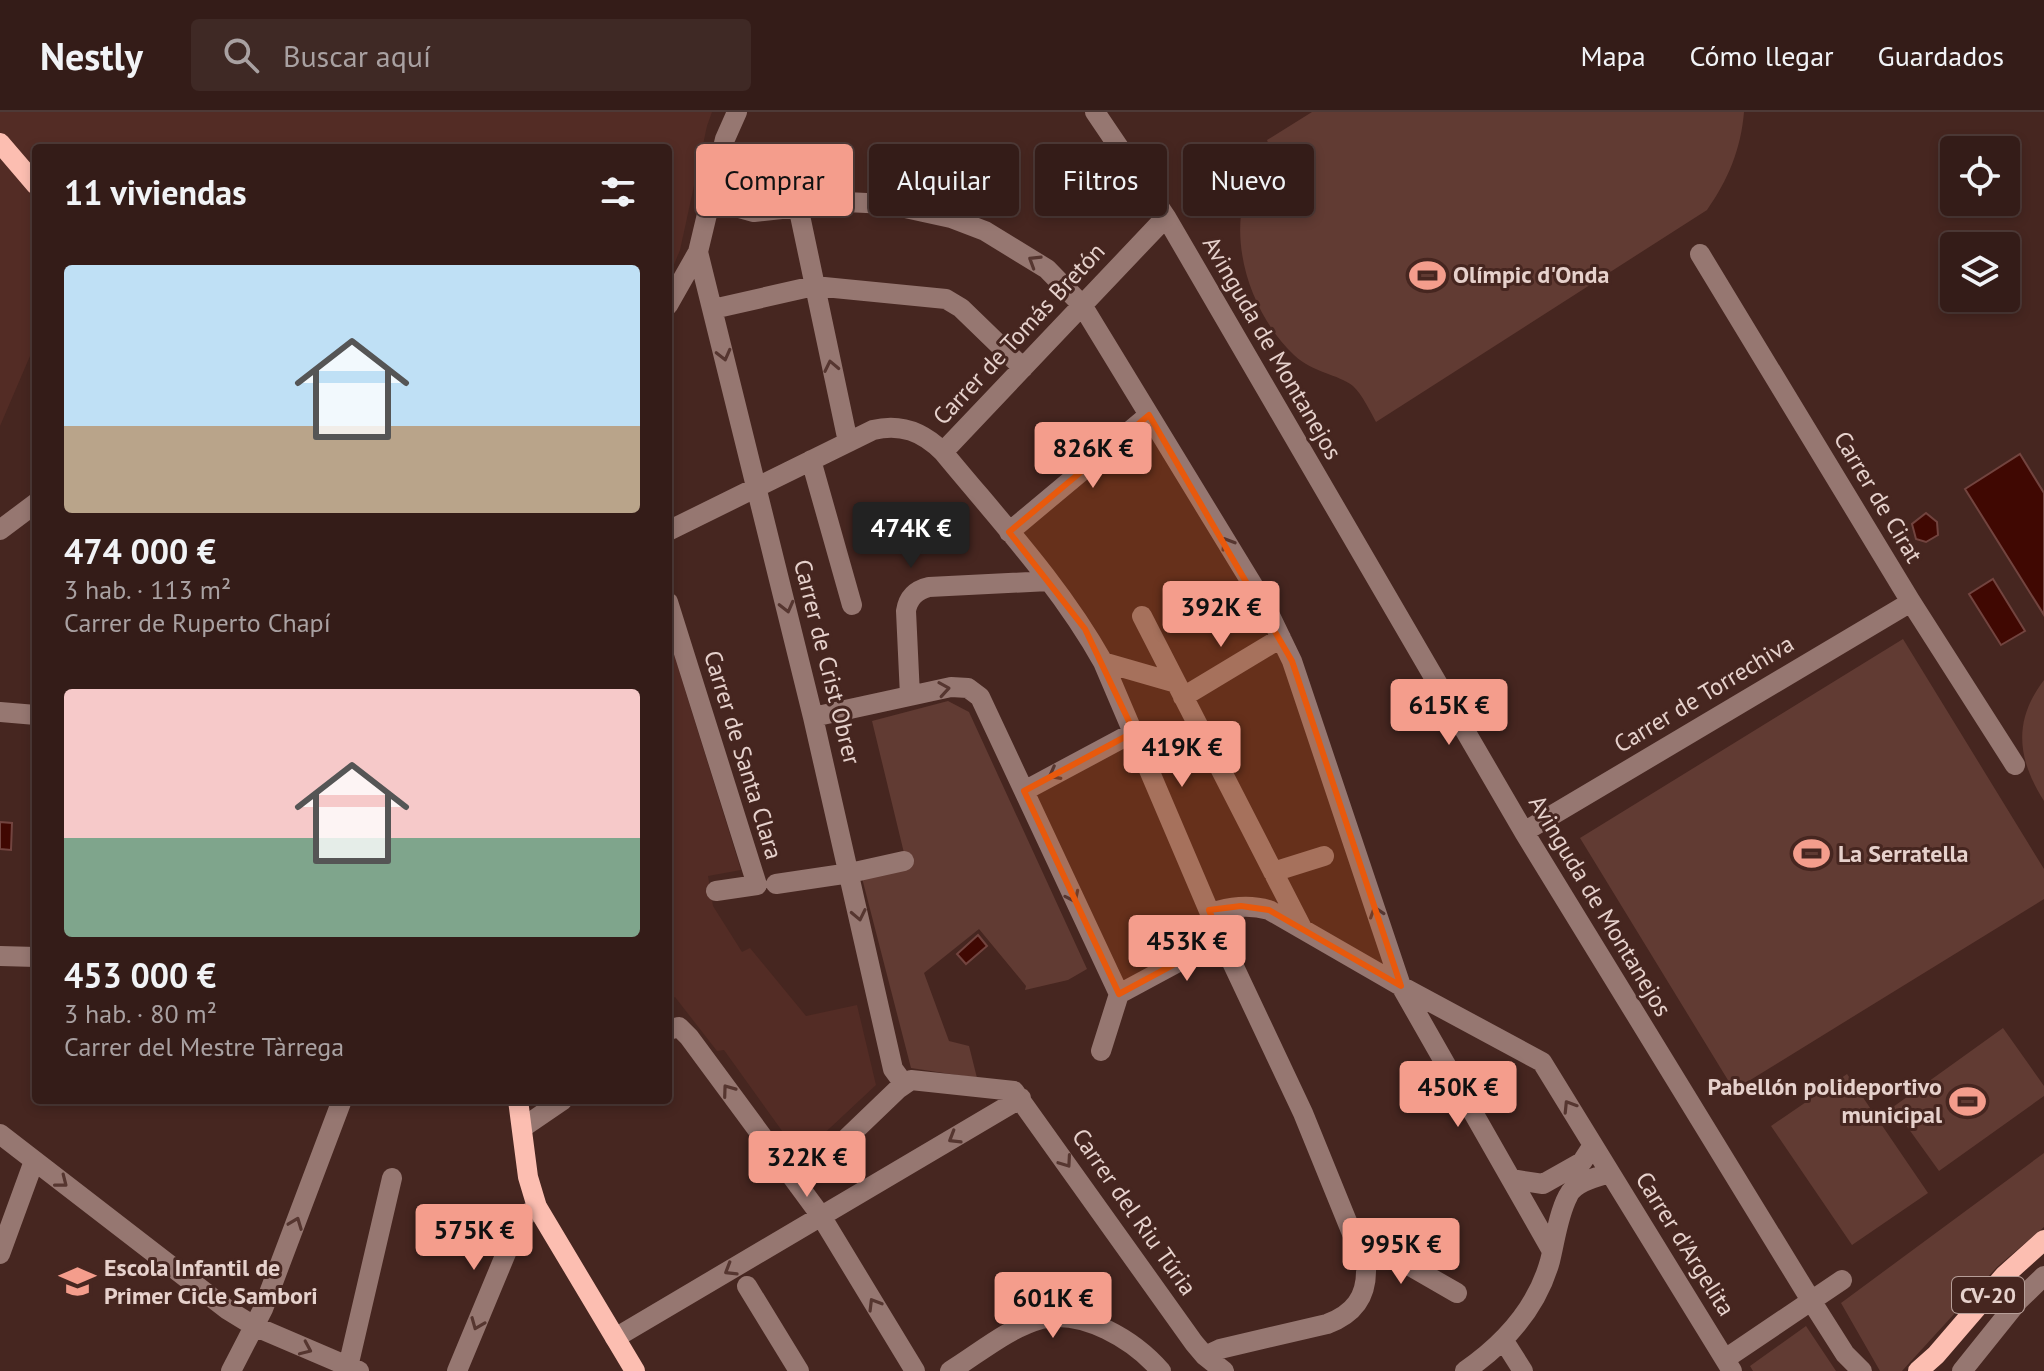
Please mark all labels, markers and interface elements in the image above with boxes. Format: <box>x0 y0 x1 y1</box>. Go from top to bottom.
search box <box>191 19 751 91</box>
text: Nestly <box>40 31 143 80</box>
icon: search <box>219 33 263 77</box>
text: Buscar aquí <box>283 36 431 75</box>
text: Mapa <box>1581 37 1646 74</box>
text: Cómo llegar <box>1690 37 1834 74</box>
text: Guardados <box>1878 37 2004 74</box>
map controls <box>1940 136 2020 312</box>
button: locate <box>1940 136 2020 216</box>
chip: Comprar <box>696 144 853 216</box>
chip: Alquilar <box>869 144 1019 216</box>
chip: Filtros <box>1035 144 1167 216</box>
chip: Nuevo <box>1183 144 1314 216</box>
text: 11 viviendas <box>64 170 247 214</box>
icon: filters <box>596 170 640 214</box>
street label: Avinguda de Montanejos <box>1196 231 1349 465</box>
button: layers <box>1940 232 2020 312</box>
street label: Carrer de Tomás Bretón <box>926 236 1111 431</box>
one-way arrow <box>1028 255 1043 270</box>
sports icon: Olímpic d'Onda <box>1408 256 1446 294</box>
place label: Olímpic d'Onda <box>1453 259 1609 290</box>
icon: home <box>280 317 424 461</box>
one-way arrow <box>715 347 732 361</box>
one-way arrow <box>823 359 840 373</box>
pin: 826K € <box>1028 422 1158 490</box>
street label: Carrer de Cirat <box>1827 425 1930 568</box>
text: 826K € <box>1053 431 1133 464</box>
pin: 474K € <box>846 502 976 570</box>
text: 474K € <box>871 511 951 544</box>
text: 474 000 € <box>64 529 216 573</box>
one-way arrow <box>1221 537 1237 552</box>
street label: Carrer de Crist Obrer <box>787 556 868 768</box>
text: 3 hab. · 113 m² <box>64 573 231 606</box>
pin: 392K € <box>1156 581 1286 649</box>
text: 392K € <box>1181 590 1261 623</box>
one-way arrow <box>777 600 794 614</box>
text: Carrer de Ruperto Chapí <box>64 606 331 639</box>
street label: Carrer de Torrechiva <box>1608 628 1799 759</box>
street label: Carrer de Santa Clara <box>697 647 790 863</box>
pin: 615K € <box>1384 679 1514 747</box>
one-way arrow <box>938 681 951 698</box>
text: 615K € <box>1409 688 1489 721</box>
pin: 419K € <box>1117 721 1247 789</box>
text: 419K € <box>1142 730 1222 763</box>
icon: home <box>280 741 424 885</box>
one-way arrow <box>1048 765 1063 780</box>
street label: Avinguda de Montanejos <box>1522 789 1679 1022</box>
sports icon: La Serratella <box>1793 835 1831 873</box>
place label: La Serratella <box>1838 838 1968 869</box>
one-way arrow <box>1063 889 1079 903</box>
one-way arrow <box>1369 906 1385 920</box>
one-way arrow <box>850 907 867 921</box>
pin: 453K € <box>1122 915 1252 983</box>
text: 453K € <box>1147 924 1227 957</box>
text: 453 000 € <box>64 953 216 997</box>
text: 3 hab. · 80 m² <box>64 997 217 1030</box>
text: Carrer del Mestre Tàrrega <box>64 1030 344 1063</box>
pin: 450K € <box>1393 1061 1523 1129</box>
text: 450K € <box>1418 1070 1498 1103</box>
place label: Pabellón polideportivo municipal <box>1707 1071 1943 1130</box>
sports icon: Pabellón polideportivo municipal <box>1949 1082 1987 1120</box>
one-way arrow <box>723 1084 738 1099</box>
one-way arrow <box>1563 1100 1578 1115</box>
street label: Carrer del Riu Túria <box>1065 1122 1204 1301</box>
one-way arrow <box>948 1128 963 1144</box>
pin: 322K € <box>742 1131 872 1199</box>
text: 322K € <box>767 1140 847 1173</box>
one-way arrow <box>1056 1153 1071 1168</box>
street label: Carrer d'Argelita <box>1629 1166 1742 1322</box>
one-way arrow <box>53 1173 68 1187</box>
pin: 575K € <box>409 1204 539 1272</box>
text: 575K € <box>434 1213 514 1246</box>
one-way arrow <box>286 1217 303 1231</box>
pin: 995K € <box>1336 1218 1466 1286</box>
text: 995K € <box>1361 1227 1441 1260</box>
place label: Escola Infantil de Primer Cicle Sambori <box>104 1252 318 1311</box>
one-way arrow <box>724 1260 739 1276</box>
school or university icon: Escola Infantil de Primer Cicle Sambori <box>59 1263 97 1301</box>
pin: 601K € <box>988 1272 1118 1340</box>
road number: CV-20 <box>1952 1277 2024 1313</box>
text: 601K € <box>1013 1281 1093 1314</box>
one-way arrow <box>869 1298 884 1313</box>
one-way arrow <box>470 1316 486 1330</box>
one-way arrow <box>298 1339 313 1355</box>

